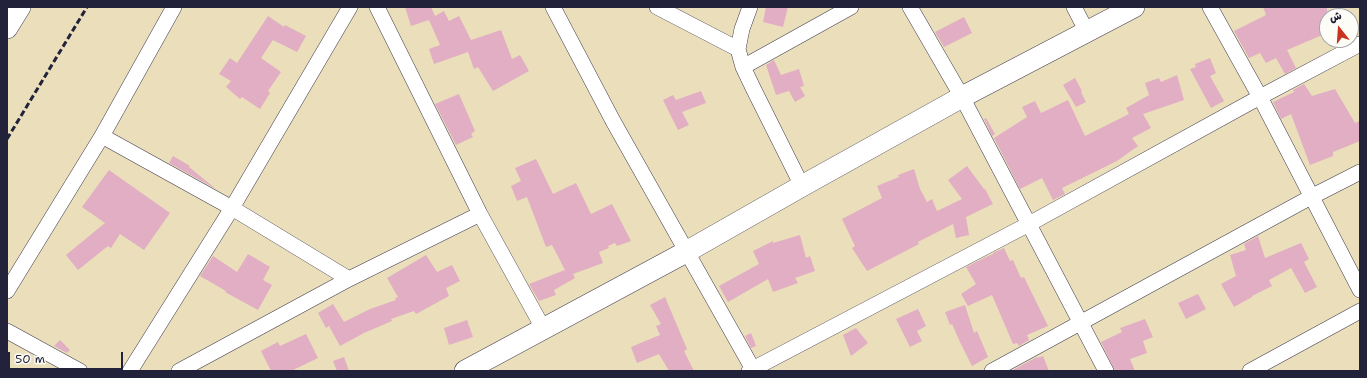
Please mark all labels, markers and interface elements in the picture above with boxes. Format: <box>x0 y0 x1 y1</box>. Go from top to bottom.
north arrow <box>1319 8 1359 48</box>
text: ش <box>1328 8 1344 26</box>
scale bar <box>10 344 125 370</box>
text: 50 m <box>15 351 45 367</box>

